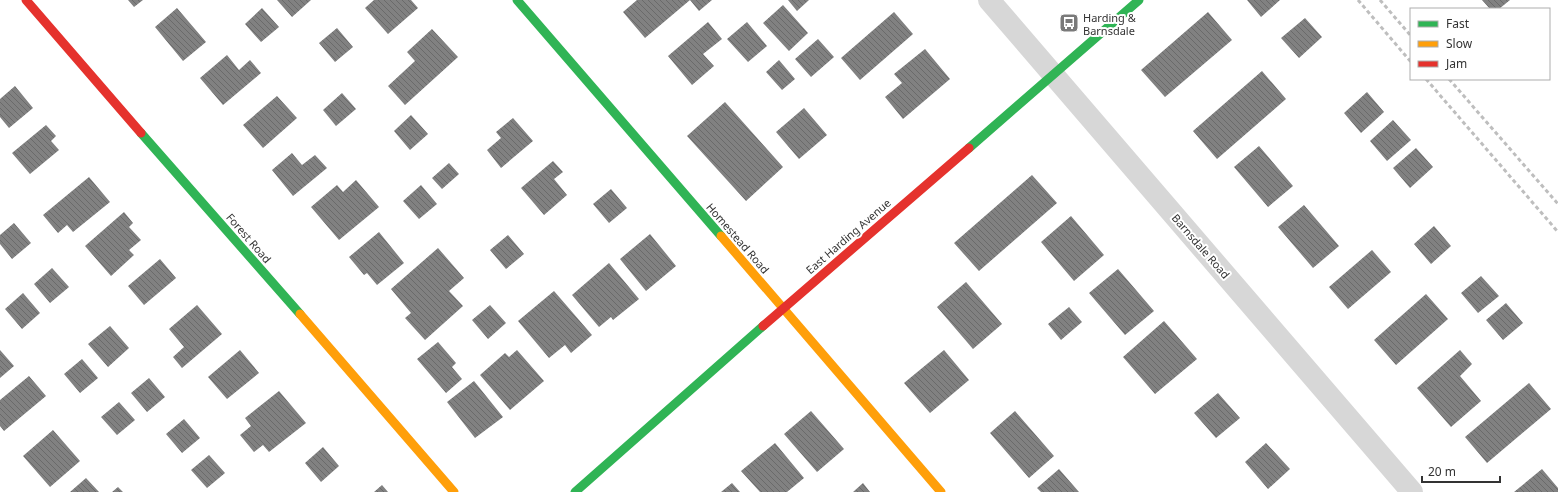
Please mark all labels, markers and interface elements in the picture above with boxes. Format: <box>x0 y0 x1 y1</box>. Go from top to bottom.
legend <box>1410 8 1550 80</box>
place label: Harding & Barnsdale <box>1083 10 1137 38</box>
bus stop icon: Harding & Barnsdale <box>1058 12 1080 34</box>
text: Fast <box>1446 15 1470 32</box>
text: Slow <box>1446 35 1473 52</box>
text: Jam <box>1445 55 1467 72</box>
street label: East Harding Avenue <box>802 195 894 277</box>
street label: Homestead Road <box>703 200 773 276</box>
street label: Forest Road <box>223 210 275 266</box>
street label: Barnsdale Road <box>1169 210 1233 282</box>
scale bar <box>1422 458 1500 484</box>
text: 20 m <box>1428 463 1456 480</box>

